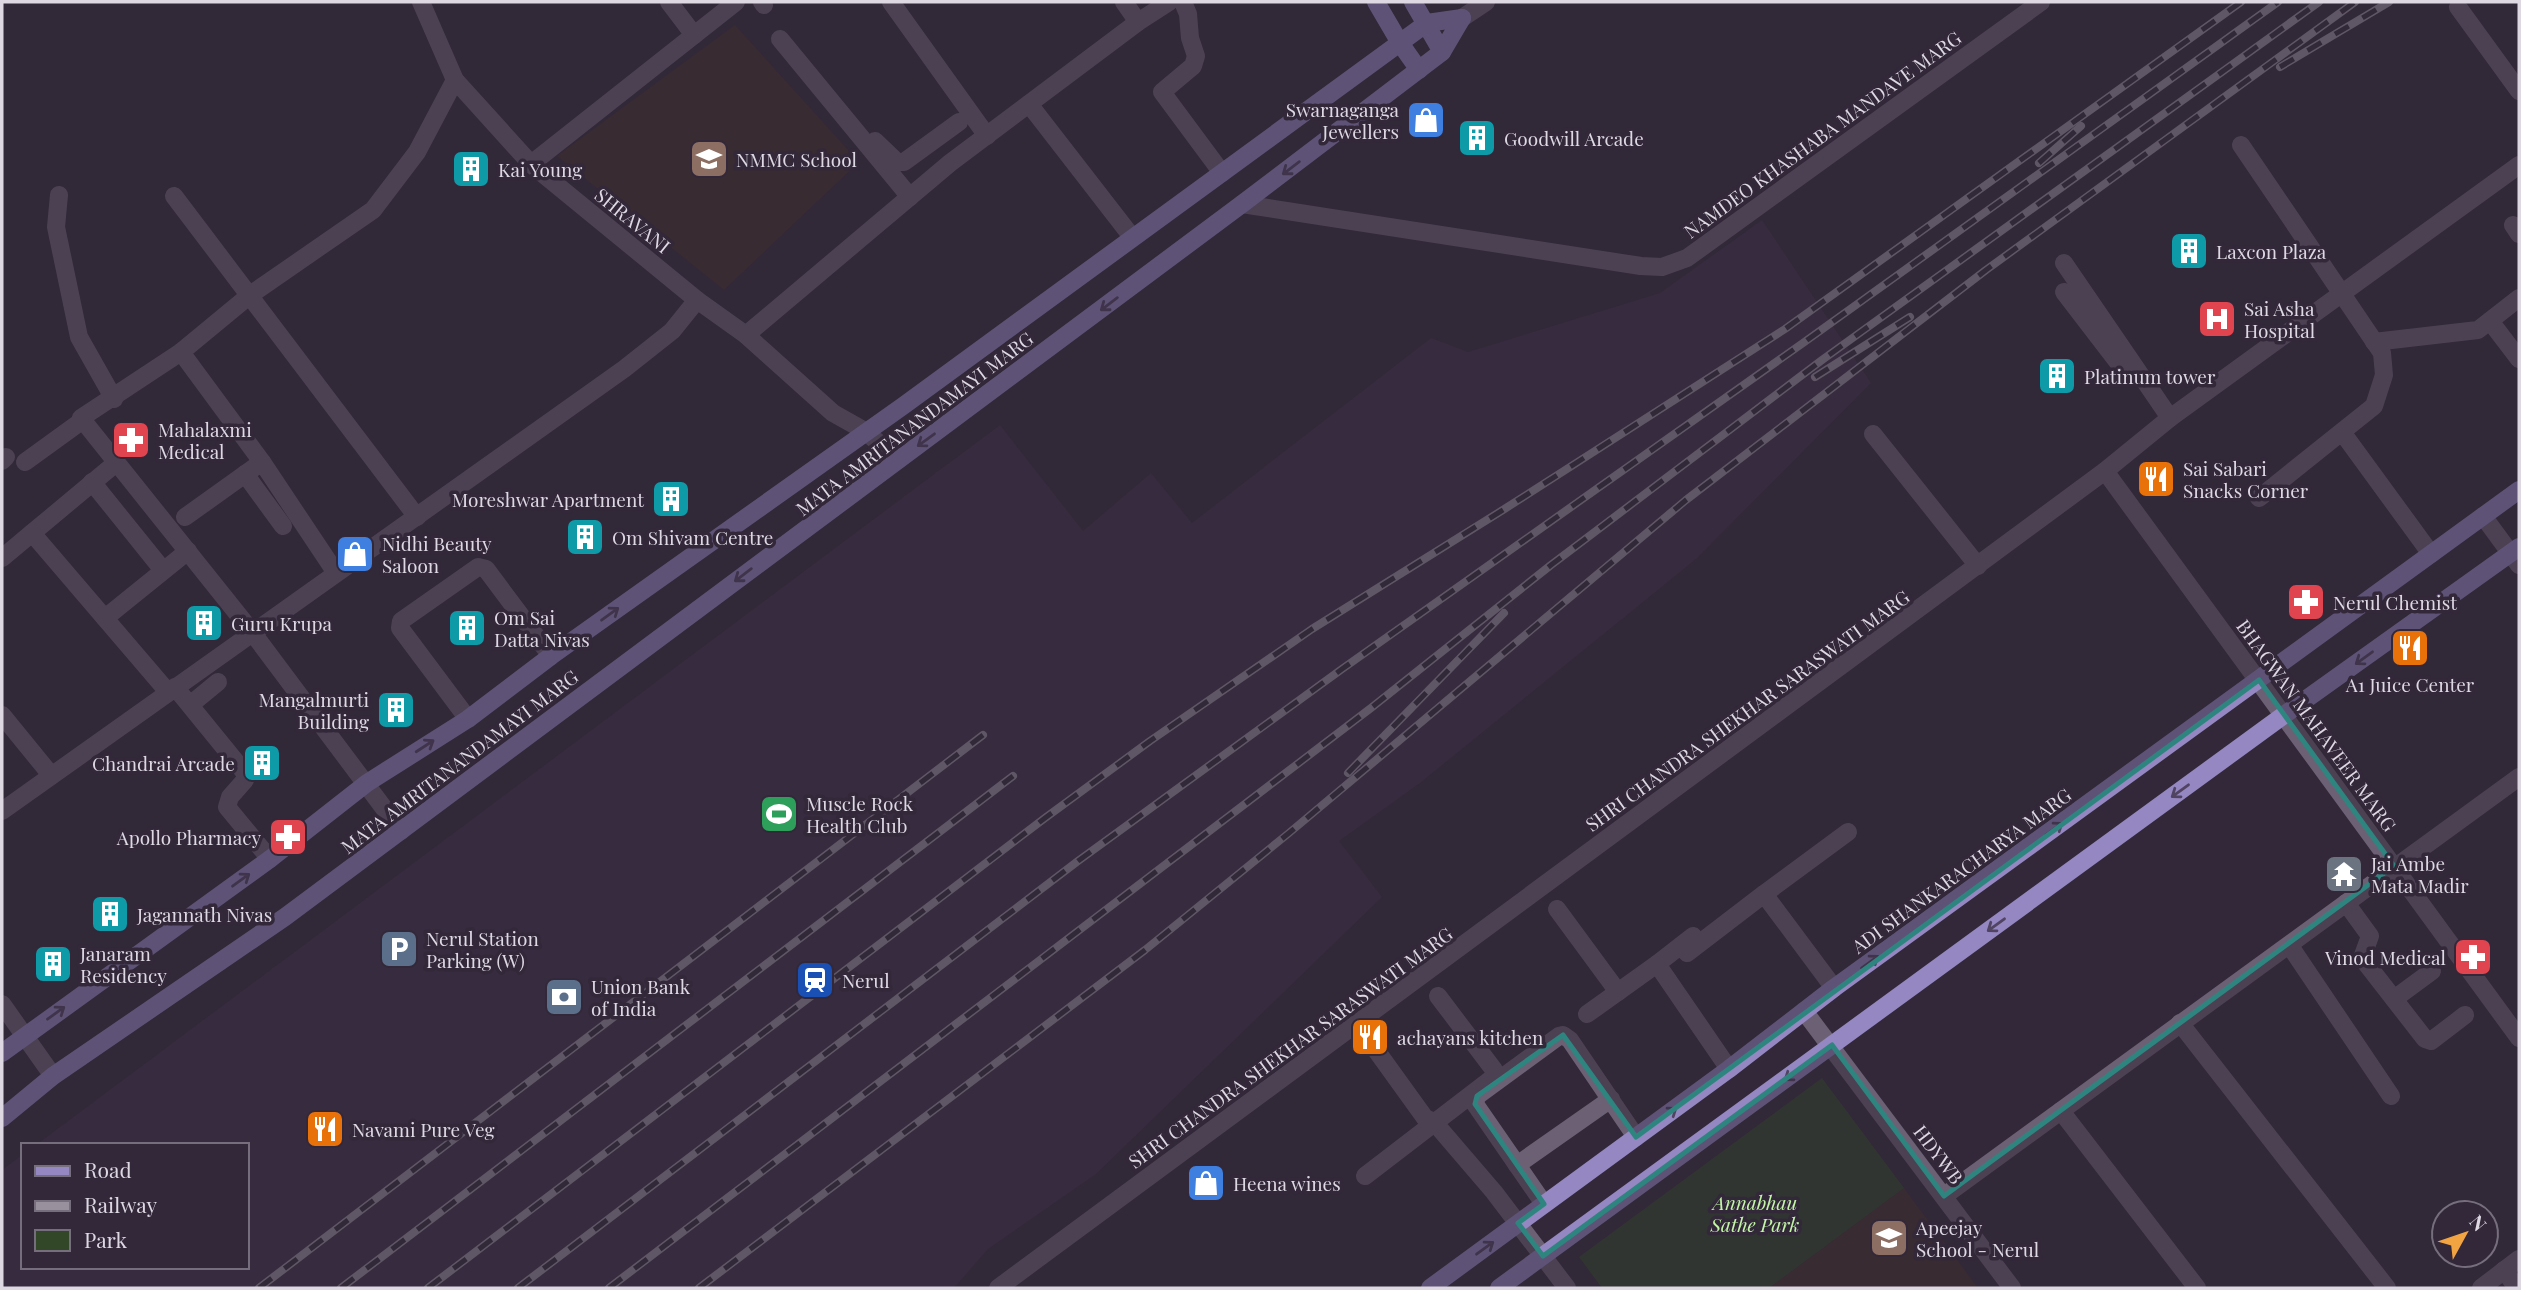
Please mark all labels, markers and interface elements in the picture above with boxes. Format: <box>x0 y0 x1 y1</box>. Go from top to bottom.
street label: NAMDEO KHASHABA MANDAVE MARG <box>1678 24 1966 244</box>
place label: Swarnaganga Jewellers <box>1286 96 1400 144</box>
shop icon: Swarnaganga Jewellers <box>1405 99 1447 141</box>
building icon: Goodwill Arcade <box>1456 117 1498 159</box>
place label: Goodwill Arcade <box>1504 125 1644 151</box>
school or university icon: NMMC School <box>688 138 730 180</box>
place label: NMMC School <box>736 146 857 172</box>
building icon: Kai Young <box>450 148 492 190</box>
place label: Kai Young <box>498 156 582 182</box>
one-way arrow <box>1282 160 1300 175</box>
street label: SHRAVANI <box>590 182 676 258</box>
building icon: Laxcon Plaza <box>2168 230 2210 272</box>
place label: Laxcon Plaza <box>2216 238 2327 264</box>
place label: Sai Asha Hospital <box>2244 295 2316 343</box>
one-way arrow <box>1099 296 1118 311</box>
hospital icon: Sai Asha Hospital <box>2196 298 2238 340</box>
street label: MATA AMRITANANDAMAYI MARG <box>790 325 1038 521</box>
building icon: Platinum tower <box>2036 355 2078 397</box>
place label: Platinum tower <box>2084 363 2216 389</box>
place label: Mahalaxmi Medical <box>158 416 252 464</box>
pharmacy icon: Mahalaxmi Medical <box>110 419 152 461</box>
one-way arrow <box>917 433 936 447</box>
place label: Sai Sabari Snacks Corner <box>2183 455 2309 503</box>
restaurant icon: Sai Sabari Snacks Corner <box>2135 458 2177 500</box>
building icon: Moreshwar Apartment <box>650 478 692 520</box>
place label: Moreshwar Apartment <box>452 486 644 512</box>
building icon: Om Shivam Centre <box>564 516 606 558</box>
place label: Om Shivam Centre <box>612 524 773 550</box>
place label: Nidhi Beauty Saloon <box>382 530 492 578</box>
shop icon: Nidhi Beauty Saloon <box>334 533 376 575</box>
one-way arrow <box>735 568 753 583</box>
pharmacy icon: Nerul Chemist <box>2285 581 2327 623</box>
street label: SHRI CHANDRA SHEKHAR SARASWATI MARG <box>1580 583 1914 837</box>
place label: Nerul Chemist <box>2333 589 2457 615</box>
building icon: Guru Krupa <box>183 602 225 644</box>
place label: Om Sai Datta Nivas <box>494 604 590 652</box>
building icon: Om Sai Datta Nivas <box>446 607 488 649</box>
one-way arrow <box>600 607 619 621</box>
place label: Guru Krupa <box>231 610 333 636</box>
street label: BHAGWAN MAHAVEER MARG <box>2231 614 2403 836</box>
restaurant icon: A1 Juice Center <box>2389 627 2431 669</box>
one-way arrow <box>2355 650 2374 665</box>
street label: MATA AMRITANANDAMAYI MARG <box>335 663 583 859</box>
place label: A1 Juice Center <box>2345 671 2475 697</box>
place label: Mangalmurti Building <box>259 686 369 734</box>
building icon: Mangalmurti Building <box>375 689 417 731</box>
one-way arrow <box>415 739 434 754</box>
building icon: Chandrai Arcade <box>241 742 283 784</box>
place label: Chandrai Arcade <box>92 750 235 776</box>
street label: ADI SHANKARACHARYA MARG <box>1845 781 2076 959</box>
one-way arrow <box>2171 784 2190 798</box>
place label: Muscle Rock Health Club <box>806 790 914 838</box>
sports icon: Muscle Rock Health Club <box>758 793 800 835</box>
pharmacy icon: Apollo Pharmacy <box>267 816 309 858</box>
one-way arrow <box>2044 822 2063 836</box>
place label: Apollo Pharmacy <box>116 824 261 850</box>
place label: Jai Ambe Mata Madir <box>2370 850 2469 898</box>
temple icon: Jai Ambe Mata Madir <box>2323 853 2365 895</box>
one-way arrow <box>231 873 250 887</box>
building icon: Jagannath Nivas <box>89 893 131 935</box>
place label: Jagannath Nivas <box>136 901 272 927</box>
one-way arrow <box>1987 918 2006 932</box>
street label: SHRI CHANDRA SHEKHAR SARASWATI MARG <box>1123 920 1457 1174</box>
place label: Nerul Station Parking (W) <box>426 925 539 973</box>
parking icon: Nerul Station Parking (W) <box>378 928 420 970</box>
pharmacy icon: Vinod Medical <box>2452 936 2494 978</box>
place label: Janaram Residency <box>79 940 167 988</box>
building icon: Janaram Residency <box>32 943 74 985</box>
place label: Vinod Medical <box>2324 944 2447 970</box>
one-way arrow <box>1860 955 1879 970</box>
station icon: Nerul <box>794 959 836 1001</box>
place label: Nerul <box>842 967 890 993</box>
place label: Union Bank of India <box>591 973 691 1021</box>
bank icon: Union Bank of India <box>543 976 585 1018</box>
one-way arrow <box>46 1005 65 1020</box>
restaurant icon: achayans kitchen <box>1349 1016 1391 1058</box>
place label: achayans kitchen <box>1397 1024 1544 1050</box>
one-way arrow <box>1784 1067 1803 1081</box>
one-way arrow <box>1658 1106 1677 1121</box>
restaurant icon: Navami Pure Veg <box>304 1108 346 1150</box>
place label: Navami Pure Veg <box>352 1116 495 1142</box>
street label: HDYWB <box>1908 1119 1970 1189</box>
legend <box>21 1143 248 1269</box>
text: Road <box>84 1155 132 1183</box>
shop icon: Heena wines <box>1185 1162 1227 1204</box>
place label: Heena wines <box>1233 1170 1341 1196</box>
park label: Annabhau Sathe Park <box>1710 1189 1800 1237</box>
text: Railway <box>84 1190 158 1218</box>
north arrow <box>2430 1199 2500 1269</box>
text: N <box>2464 1209 2493 1236</box>
place label: Apeejay School - Nerul <box>1915 1214 2040 1262</box>
school or university icon: Apeejay School - Nerul <box>1868 1217 1910 1259</box>
text: Park <box>84 1225 128 1253</box>
one-way arrow <box>1475 1241 1494 1255</box>

